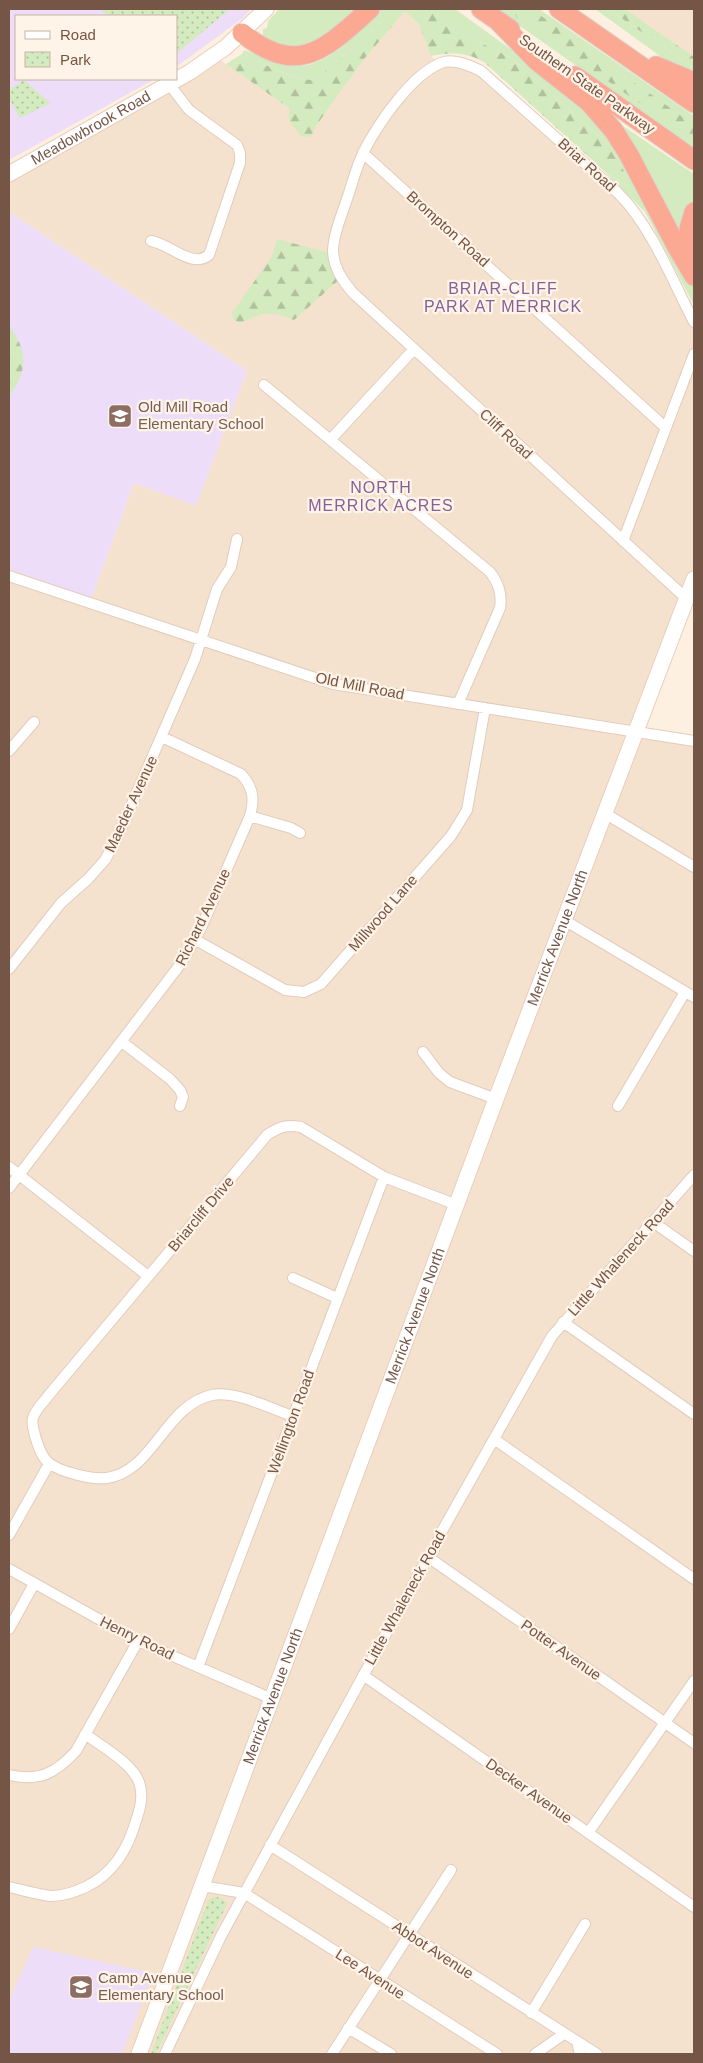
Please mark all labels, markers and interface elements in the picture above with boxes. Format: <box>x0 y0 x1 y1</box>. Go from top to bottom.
legend <box>15 15 178 80</box>
text: Road <box>60 26 96 43</box>
street label: Southern State Parkway <box>516 30 659 137</box>
text: Park <box>60 51 91 68</box>
street label: Meadowbrook Road <box>28 87 153 168</box>
street label: Briar Road <box>555 134 620 195</box>
street label: Brompton Road <box>404 187 493 270</box>
district label: BRIAR-CLIFF PARK AT MERRICK <box>424 280 582 315</box>
place label: Old Mill Road Elementary School <box>138 398 264 432</box>
school or university icon: Old Mill Road Elementary School <box>107 403 133 429</box>
street label: Cliff Road <box>477 405 536 462</box>
district label: NORTH MERRICK ACRES <box>308 479 454 514</box>
street label: Old Mill Road <box>314 669 406 702</box>
street label: Maeder Avenue <box>101 753 160 855</box>
street label: Richard Avenue <box>172 866 233 968</box>
street label: Merrick Avenue North <box>523 867 590 1008</box>
street label: Millwood Lane <box>345 871 420 954</box>
street label: Briarcliff Drive <box>164 1173 237 1255</box>
street label: Little Whaleneck Road <box>564 1196 677 1319</box>
street label: Merrick Avenue North <box>381 1245 448 1386</box>
street label: Wellington Road <box>264 1367 317 1476</box>
street label: Little Whaleneck Road <box>361 1528 448 1668</box>
street label: Henry Road <box>98 1612 177 1663</box>
street label: Potter Avenue <box>518 1616 605 1684</box>
street label: Merrick Avenue North <box>239 1626 305 1766</box>
street label: Decker Avenue <box>483 1755 576 1827</box>
street label: Abbot Avenue <box>390 1917 477 1982</box>
street label: Lee Avenue <box>333 1945 408 2002</box>
place label: Camp Avenue Elementary School <box>98 1969 224 2003</box>
school or university icon: Camp Avenue Elementary School <box>68 1974 94 2000</box>

